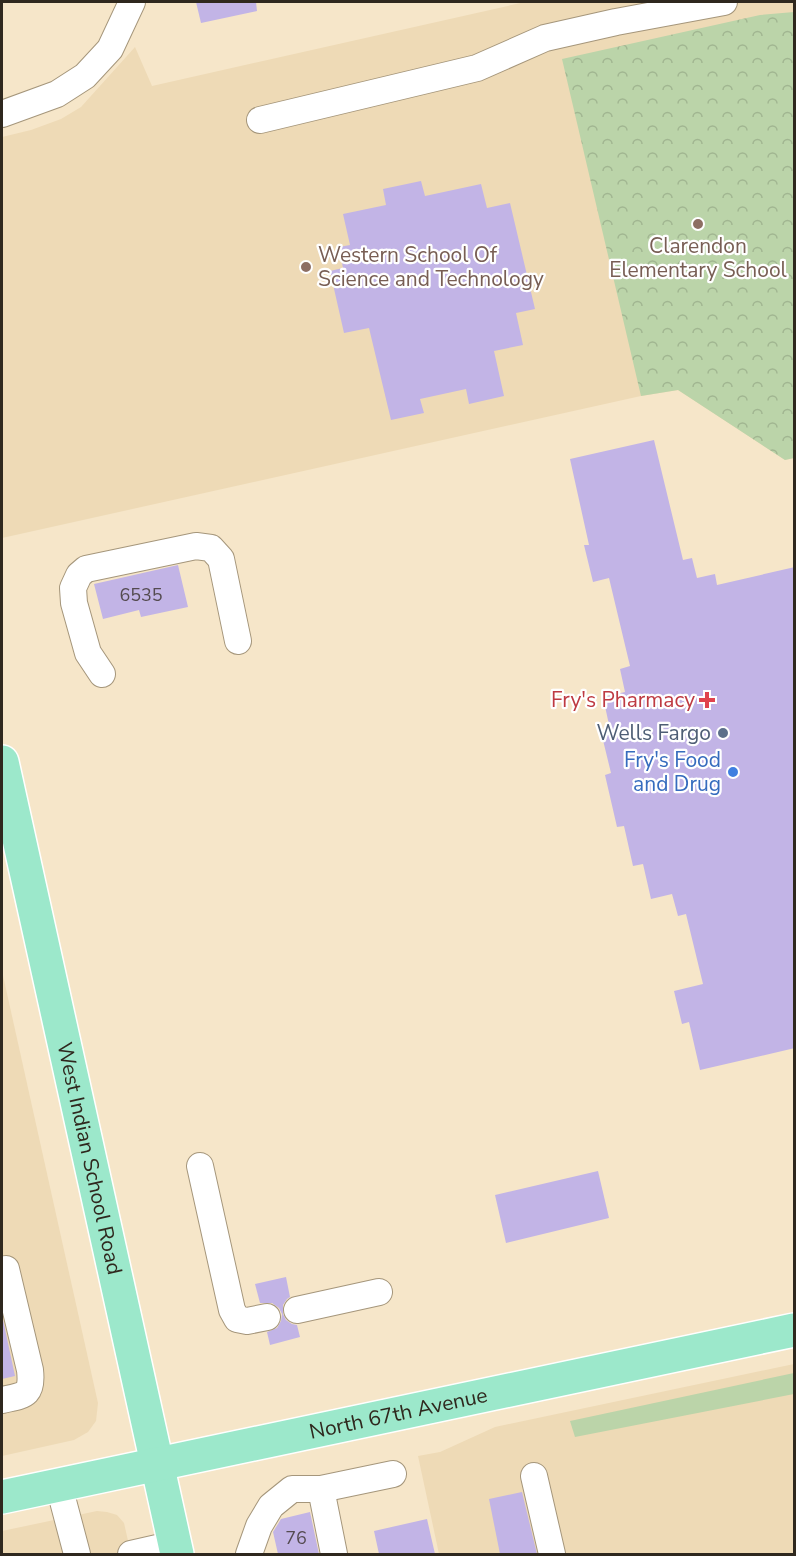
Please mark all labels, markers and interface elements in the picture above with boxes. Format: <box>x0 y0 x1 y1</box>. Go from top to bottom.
marker: Clarendon Elementary School <box>691 217 705 231</box>
place label: Clarendon Elementary School <box>609 232 788 284</box>
place label: Western School Of Science and Technology <box>318 241 544 293</box>
marker: Western School Of Science and Technology <box>299 260 313 274</box>
house number: 6535 <box>119 583 163 607</box>
place label: Fry's Pharmacy <box>551 686 695 714</box>
marker: Fry's Pharmacy <box>700 693 714 707</box>
place label: Wells Fargo <box>597 719 711 747</box>
marker: Wells Fargo <box>716 726 730 740</box>
place label: Fry's Food and Drug <box>624 746 721 798</box>
marker: Fry's Food and Drug <box>726 765 740 779</box>
street label: West Indian School Road <box>50 1040 129 1277</box>
street label: North 67th Avenue <box>307 1381 490 1446</box>
house number: 76 <box>285 1526 307 1550</box>

